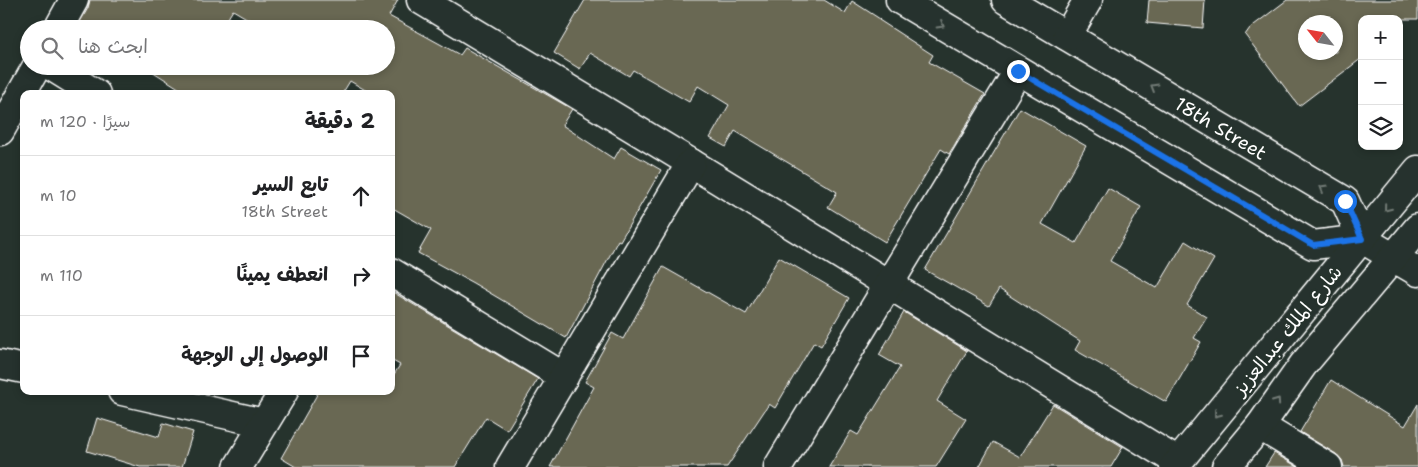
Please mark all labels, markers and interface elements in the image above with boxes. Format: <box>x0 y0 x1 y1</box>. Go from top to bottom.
north arrow <box>1298 15 1343 60</box>
map controls <box>1358 15 1403 150</box>
button: + <box>1358 15 1403 60</box>
one-way arrow <box>936 19 945 29</box>
search box <box>20 20 395 75</box>
icon: search <box>38 34 66 62</box>
text: ابحث هنا <box>78 34 148 59</box>
route end <box>1007 60 1030 83</box>
button: − <box>1358 60 1403 105</box>
one-way arrow <box>1150 84 1159 94</box>
street label: 18th Street <box>1170 91 1271 166</box>
button: layers <box>1358 105 1403 150</box>
text: 2 دقيقة <box>305 107 375 135</box>
text: سيرًا · 120 m <box>40 111 130 132</box>
text: تابع السير <box>254 172 328 197</box>
icon: ahead <box>347 182 375 210</box>
text: 10 m <box>40 185 77 206</box>
one-way arrow <box>1320 185 1329 195</box>
route start <box>1334 190 1357 213</box>
text: 18th Street <box>241 201 328 222</box>
one-way arrow <box>1384 202 1393 211</box>
street label: شارع الملك عبدالعزيز <box>1226 260 1348 403</box>
text: انعطف يمينًا <box>237 262 328 287</box>
icon: right <box>347 262 375 290</box>
text: 110 m <box>40 265 83 286</box>
text: الوصول إلى الوجهة <box>181 342 328 367</box>
icon: arrive <box>347 342 375 370</box>
one-way arrow <box>1271 397 1280 407</box>
one-way arrow <box>1215 408 1223 417</box>

